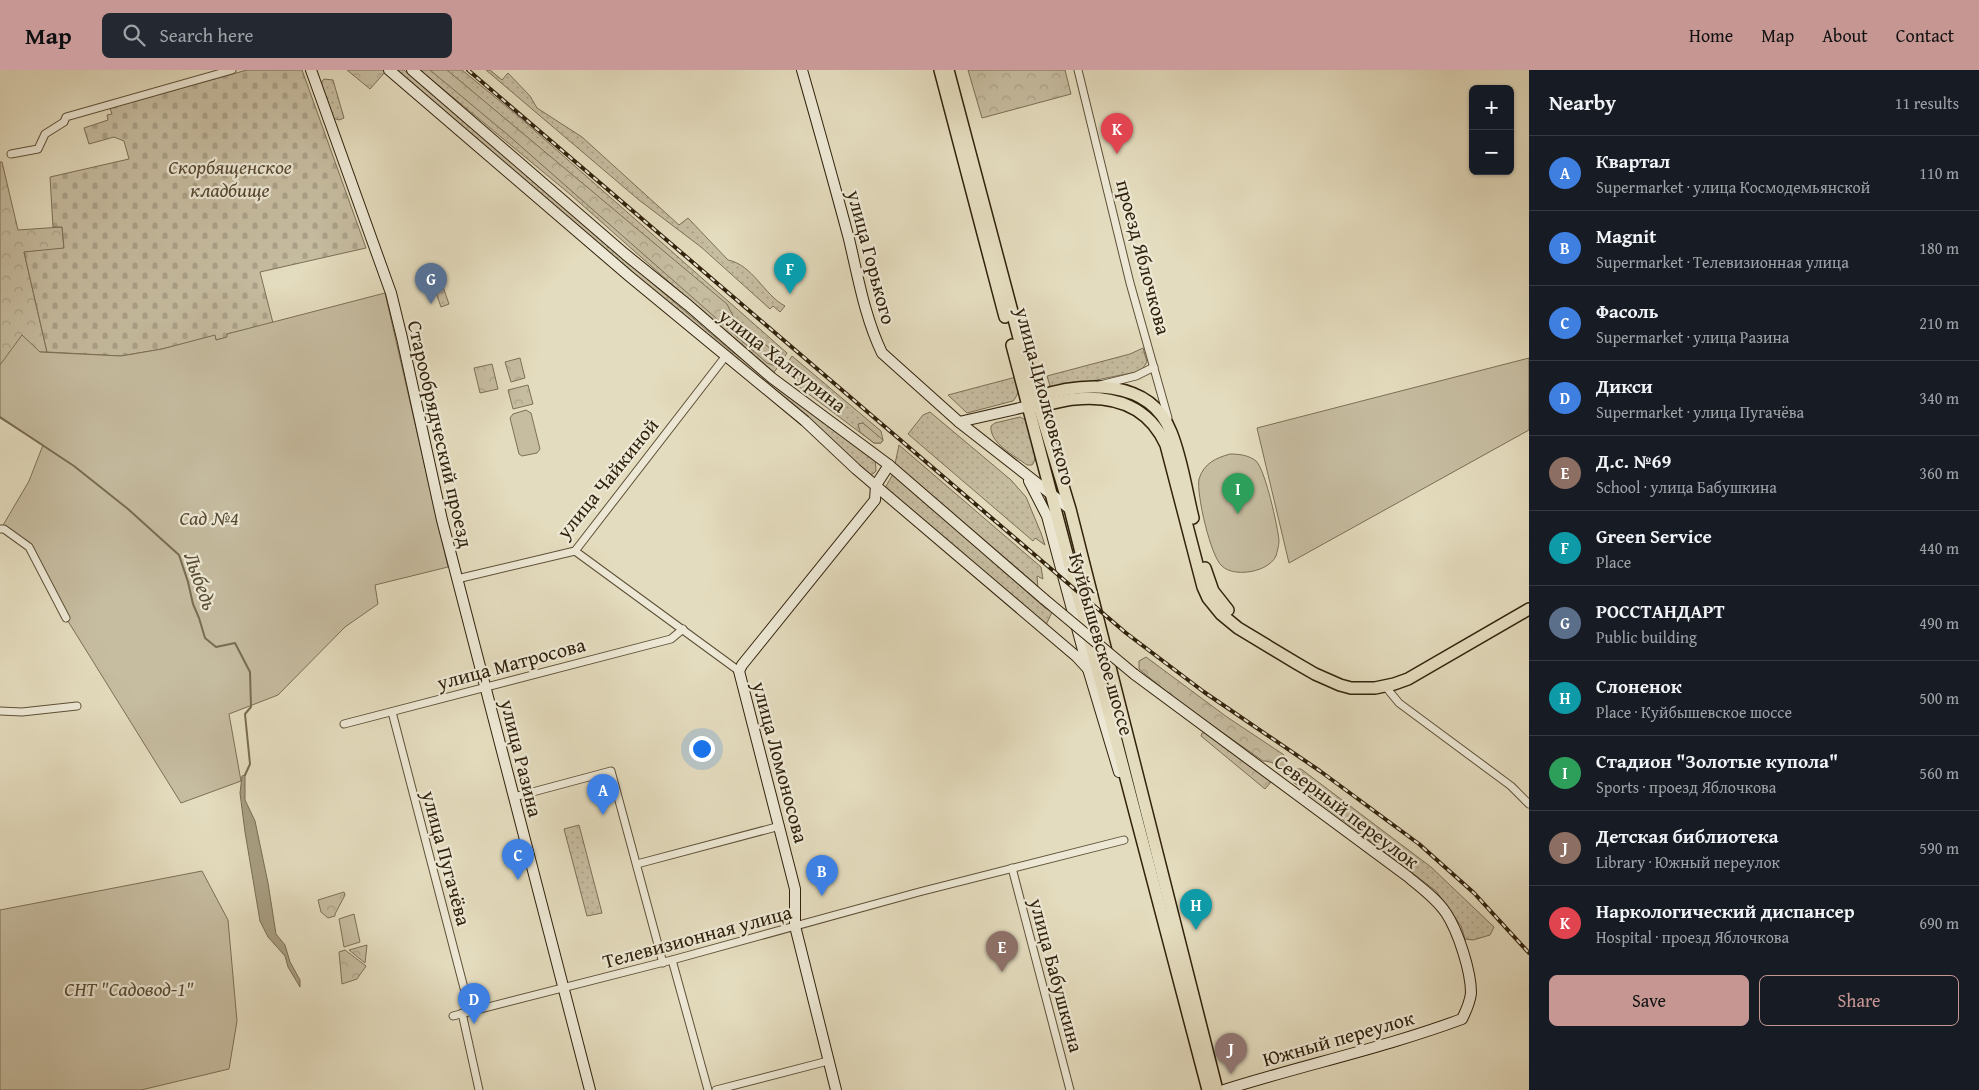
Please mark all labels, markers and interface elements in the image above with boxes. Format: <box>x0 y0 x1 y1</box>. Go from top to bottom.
search box <box>102 13 452 58</box>
text: Map <box>25 18 72 53</box>
icon: search <box>120 21 148 49</box>
text: Search here <box>160 21 253 49</box>
text: Home <box>1689 22 1733 49</box>
text: Map <box>1761 22 1794 49</box>
text: About <box>1822 22 1868 49</box>
text: Contact <box>1896 22 1954 49</box>
map controls <box>1469 85 1514 175</box>
button: + <box>1469 85 1514 130</box>
text: Nearby <box>1549 87 1616 118</box>
text: 11 results <box>1895 91 1959 115</box>
pin: K <box>1101 113 1133 154</box>
button: − <box>1469 130 1514 175</box>
text: Квартал <box>1596 147 1670 175</box>
park label: Скорбященское кладбище <box>168 152 292 204</box>
text: A <box>1560 161 1570 185</box>
text: 110 m <box>1919 161 1959 185</box>
text: Supermarket · улица Космодемьянской <box>1596 175 1870 199</box>
street label: проезд Яблочкова <box>1109 176 1179 338</box>
street label: улица Горького <box>840 186 904 327</box>
text: Magnit <box>1596 222 1656 250</box>
text: B <box>1560 236 1570 260</box>
text: 180 m <box>1919 236 1959 260</box>
text: Supermarket · Телевизионная улица <box>1596 250 1849 274</box>
pin: F <box>774 253 806 294</box>
pin: G <box>415 263 447 304</box>
text: Фасоль <box>1596 297 1658 325</box>
street label: улица Халтурина <box>712 300 853 419</box>
street label: улица Циолковского <box>1008 303 1084 488</box>
text: C <box>1560 311 1570 335</box>
text: 210 m <box>1919 311 1959 335</box>
street label: Старообрядческий проезд <box>401 318 481 550</box>
text: Supermarket · улица Разина <box>1596 325 1789 349</box>
text: Дикси <box>1596 372 1653 400</box>
text: D <box>1560 386 1570 410</box>
text: 340 m <box>1919 386 1959 410</box>
text: Supermarket · улица Пугачёва <box>1596 400 1804 424</box>
street label: улица Чайкиной <box>549 411 665 545</box>
text: Д.с. №69 <box>1596 447 1671 475</box>
text: E <box>1561 461 1569 485</box>
text: 360 m <box>1919 461 1959 485</box>
pin: I <box>1222 473 1254 514</box>
text: School · улица Бабушкина <box>1596 475 1777 499</box>
park label: Сад №4 <box>179 503 239 532</box>
text: Green Service <box>1596 522 1712 550</box>
text: F <box>1561 536 1569 560</box>
text: 440 m <box>1919 536 1959 560</box>
water label: Лыбедь <box>176 547 226 615</box>
street label: Куйбышевское шоссе <box>1062 549 1142 739</box>
text: Place <box>1596 550 1631 574</box>
text: РОССТАНДАРТ <box>1596 597 1725 625</box>
text: G <box>1560 611 1570 635</box>
text: 490 m <box>1919 611 1959 635</box>
text: Public building <box>1596 625 1697 649</box>
street label: улица Матросова <box>433 629 589 697</box>
text: Слоненок <box>1596 672 1682 700</box>
street label: улица Ломоносова <box>745 677 817 846</box>
text: H <box>1559 686 1571 710</box>
text: 500 m <box>1919 686 1959 710</box>
street label: улица Разина <box>493 695 551 820</box>
text: Place · Куйбышевское шоссе <box>1596 700 1792 724</box>
your location <box>689 736 715 762</box>
street label: Северный переулок <box>1268 747 1426 875</box>
text: Стадион "Золотые купола" <box>1596 747 1838 775</box>
text: I <box>1562 761 1568 785</box>
text: 560 m <box>1919 761 1959 785</box>
pin: A <box>587 774 619 815</box>
text: Sports · проезд Яблочкова <box>1596 775 1776 799</box>
street label: улица Пугачёва <box>415 786 479 929</box>
text: Детская библиотека <box>1596 822 1778 850</box>
text: J <box>1562 836 1568 860</box>
text: 590 m <box>1919 836 1959 860</box>
pin: C <box>502 839 534 880</box>
text: Library · Южный переулок <box>1596 850 1780 874</box>
pin: B <box>806 855 838 896</box>
pin: H <box>1180 889 1212 930</box>
street label: улица Бабушкина <box>1022 894 1092 1056</box>
street label: Телевизионная улица <box>599 897 795 975</box>
text: Наркологический диспансер <box>1596 897 1855 925</box>
text: K <box>1560 911 1570 935</box>
text: 690 m <box>1919 911 1959 935</box>
text: Hospital · проезд Яблочкова <box>1596 925 1789 949</box>
pin: E <box>986 931 1018 972</box>
park label: СНТ "Садовод-1" <box>64 974 194 1003</box>
button: Save <box>1549 975 1749 1026</box>
button: Share <box>1759 975 1959 1026</box>
pin: D <box>458 983 490 1024</box>
street label: Южный переулок <box>1259 1002 1418 1073</box>
pin: J <box>1215 1033 1247 1074</box>

